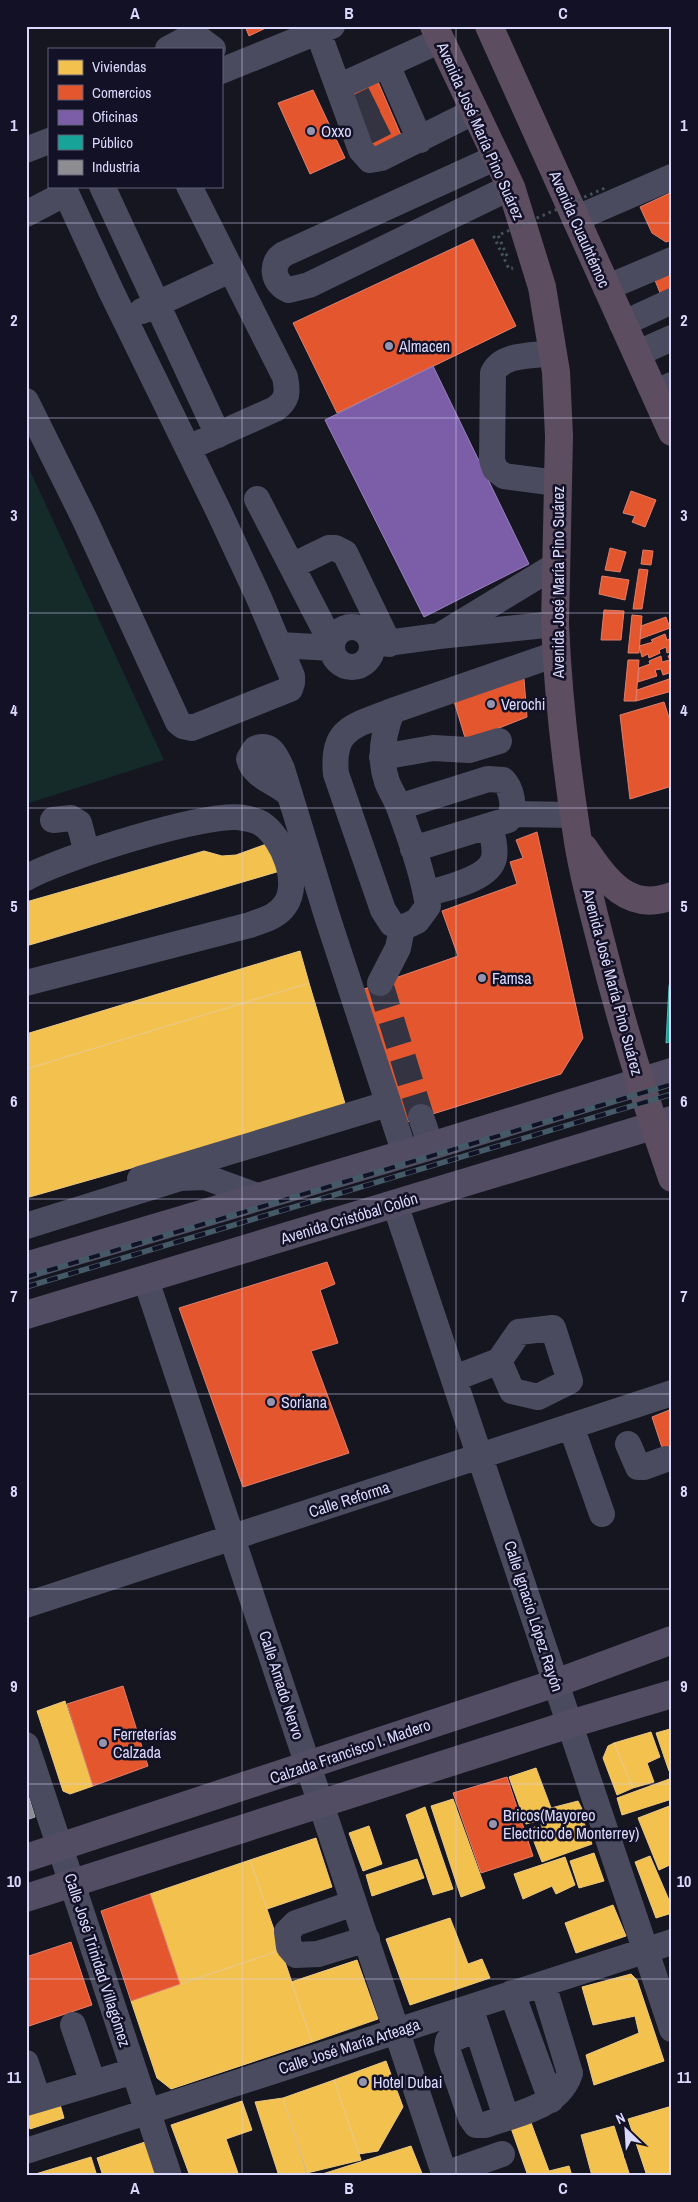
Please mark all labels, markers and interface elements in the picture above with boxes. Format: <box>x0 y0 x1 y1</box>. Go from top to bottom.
text: A <box>130 2 140 24</box>
text: B <box>344 2 354 24</box>
text: C <box>558 2 568 24</box>
street label: Avenida José María Pino Suárez <box>431 38 530 224</box>
legend <box>48 48 222 188</box>
text: Viviendas <box>92 56 147 77</box>
text: Comercios <box>92 82 151 103</box>
text: Oficinas <box>92 106 138 127</box>
text: 1 <box>10 114 18 136</box>
text: 1 <box>680 114 688 136</box>
place label: Oxxo <box>321 120 352 142</box>
marker: Oxxo <box>305 125 317 137</box>
text: Público <box>92 132 133 153</box>
text: Industria <box>92 156 140 177</box>
street label: Avenida Cuauhtémoc <box>544 166 616 291</box>
text: 2 <box>10 309 18 331</box>
text: 2 <box>680 309 688 331</box>
place label: Almacen <box>398 335 450 357</box>
marker: Almacen <box>383 340 395 352</box>
street label: Avenida José María Pino Suárez <box>547 485 569 679</box>
text: 3 <box>10 504 18 526</box>
text: 3 <box>680 504 688 526</box>
place label: Verochi <box>501 693 546 715</box>
marker: Verochi <box>485 698 497 710</box>
text: 4 <box>10 699 18 721</box>
text: 4 <box>680 699 688 721</box>
street label: Avenida José María Pino Suárez <box>577 885 649 1078</box>
text: 5 <box>10 895 18 917</box>
text: 5 <box>680 895 688 917</box>
place label: Famsa <box>492 967 532 989</box>
marker: Famsa <box>476 972 488 984</box>
text: 6 <box>10 1090 18 1112</box>
text: 6 <box>680 1090 688 1112</box>
street label: Avenida Cristóbal Colón <box>277 1187 420 1250</box>
text: 7 <box>10 1285 18 1307</box>
text: 7 <box>680 1285 688 1307</box>
place label: Soriana <box>281 1391 328 1413</box>
marker: Soriana <box>265 1396 277 1408</box>
street label: Calle Reforma <box>306 1475 393 1522</box>
text: 8 <box>10 1480 18 1502</box>
text: 8 <box>680 1480 688 1502</box>
street label: Calle Ignacio López Rayón <box>499 1538 569 1694</box>
street label: Calle Amado Nervo <box>254 1628 310 1742</box>
text: 9 <box>10 1675 18 1697</box>
text: 9 <box>680 1675 688 1697</box>
street label: Calzada Francisco I. Madero <box>267 1713 433 1789</box>
place label: Ferreterías Calzada <box>113 1723 177 1763</box>
marker: Ferreterías Calzada <box>97 1737 109 1749</box>
place label: Bricos(Mayoreo Electrico de Monterrey) <box>503 1804 639 1844</box>
marker: Bricos(Mayoreo Electrico de Monterrey) <box>487 1818 499 1830</box>
text: 10 <box>7 1870 21 1892</box>
street label: Calle José Trinidad Villagómez <box>60 1870 137 2050</box>
text: 10 <box>677 1870 691 1892</box>
street label: Calle José María Arteaga <box>276 2013 423 2079</box>
text: 11 <box>7 2066 22 2088</box>
text: 11 <box>677 2066 692 2088</box>
place label: Hotel Dubai <box>373 2071 442 2093</box>
marker: Hotel Dubai <box>357 2076 369 2088</box>
north arrow <box>600 2104 650 2154</box>
text: N <box>613 2108 628 2128</box>
text: A <box>130 2177 140 2199</box>
text: B <box>344 2177 354 2199</box>
text: C <box>558 2177 568 2199</box>

